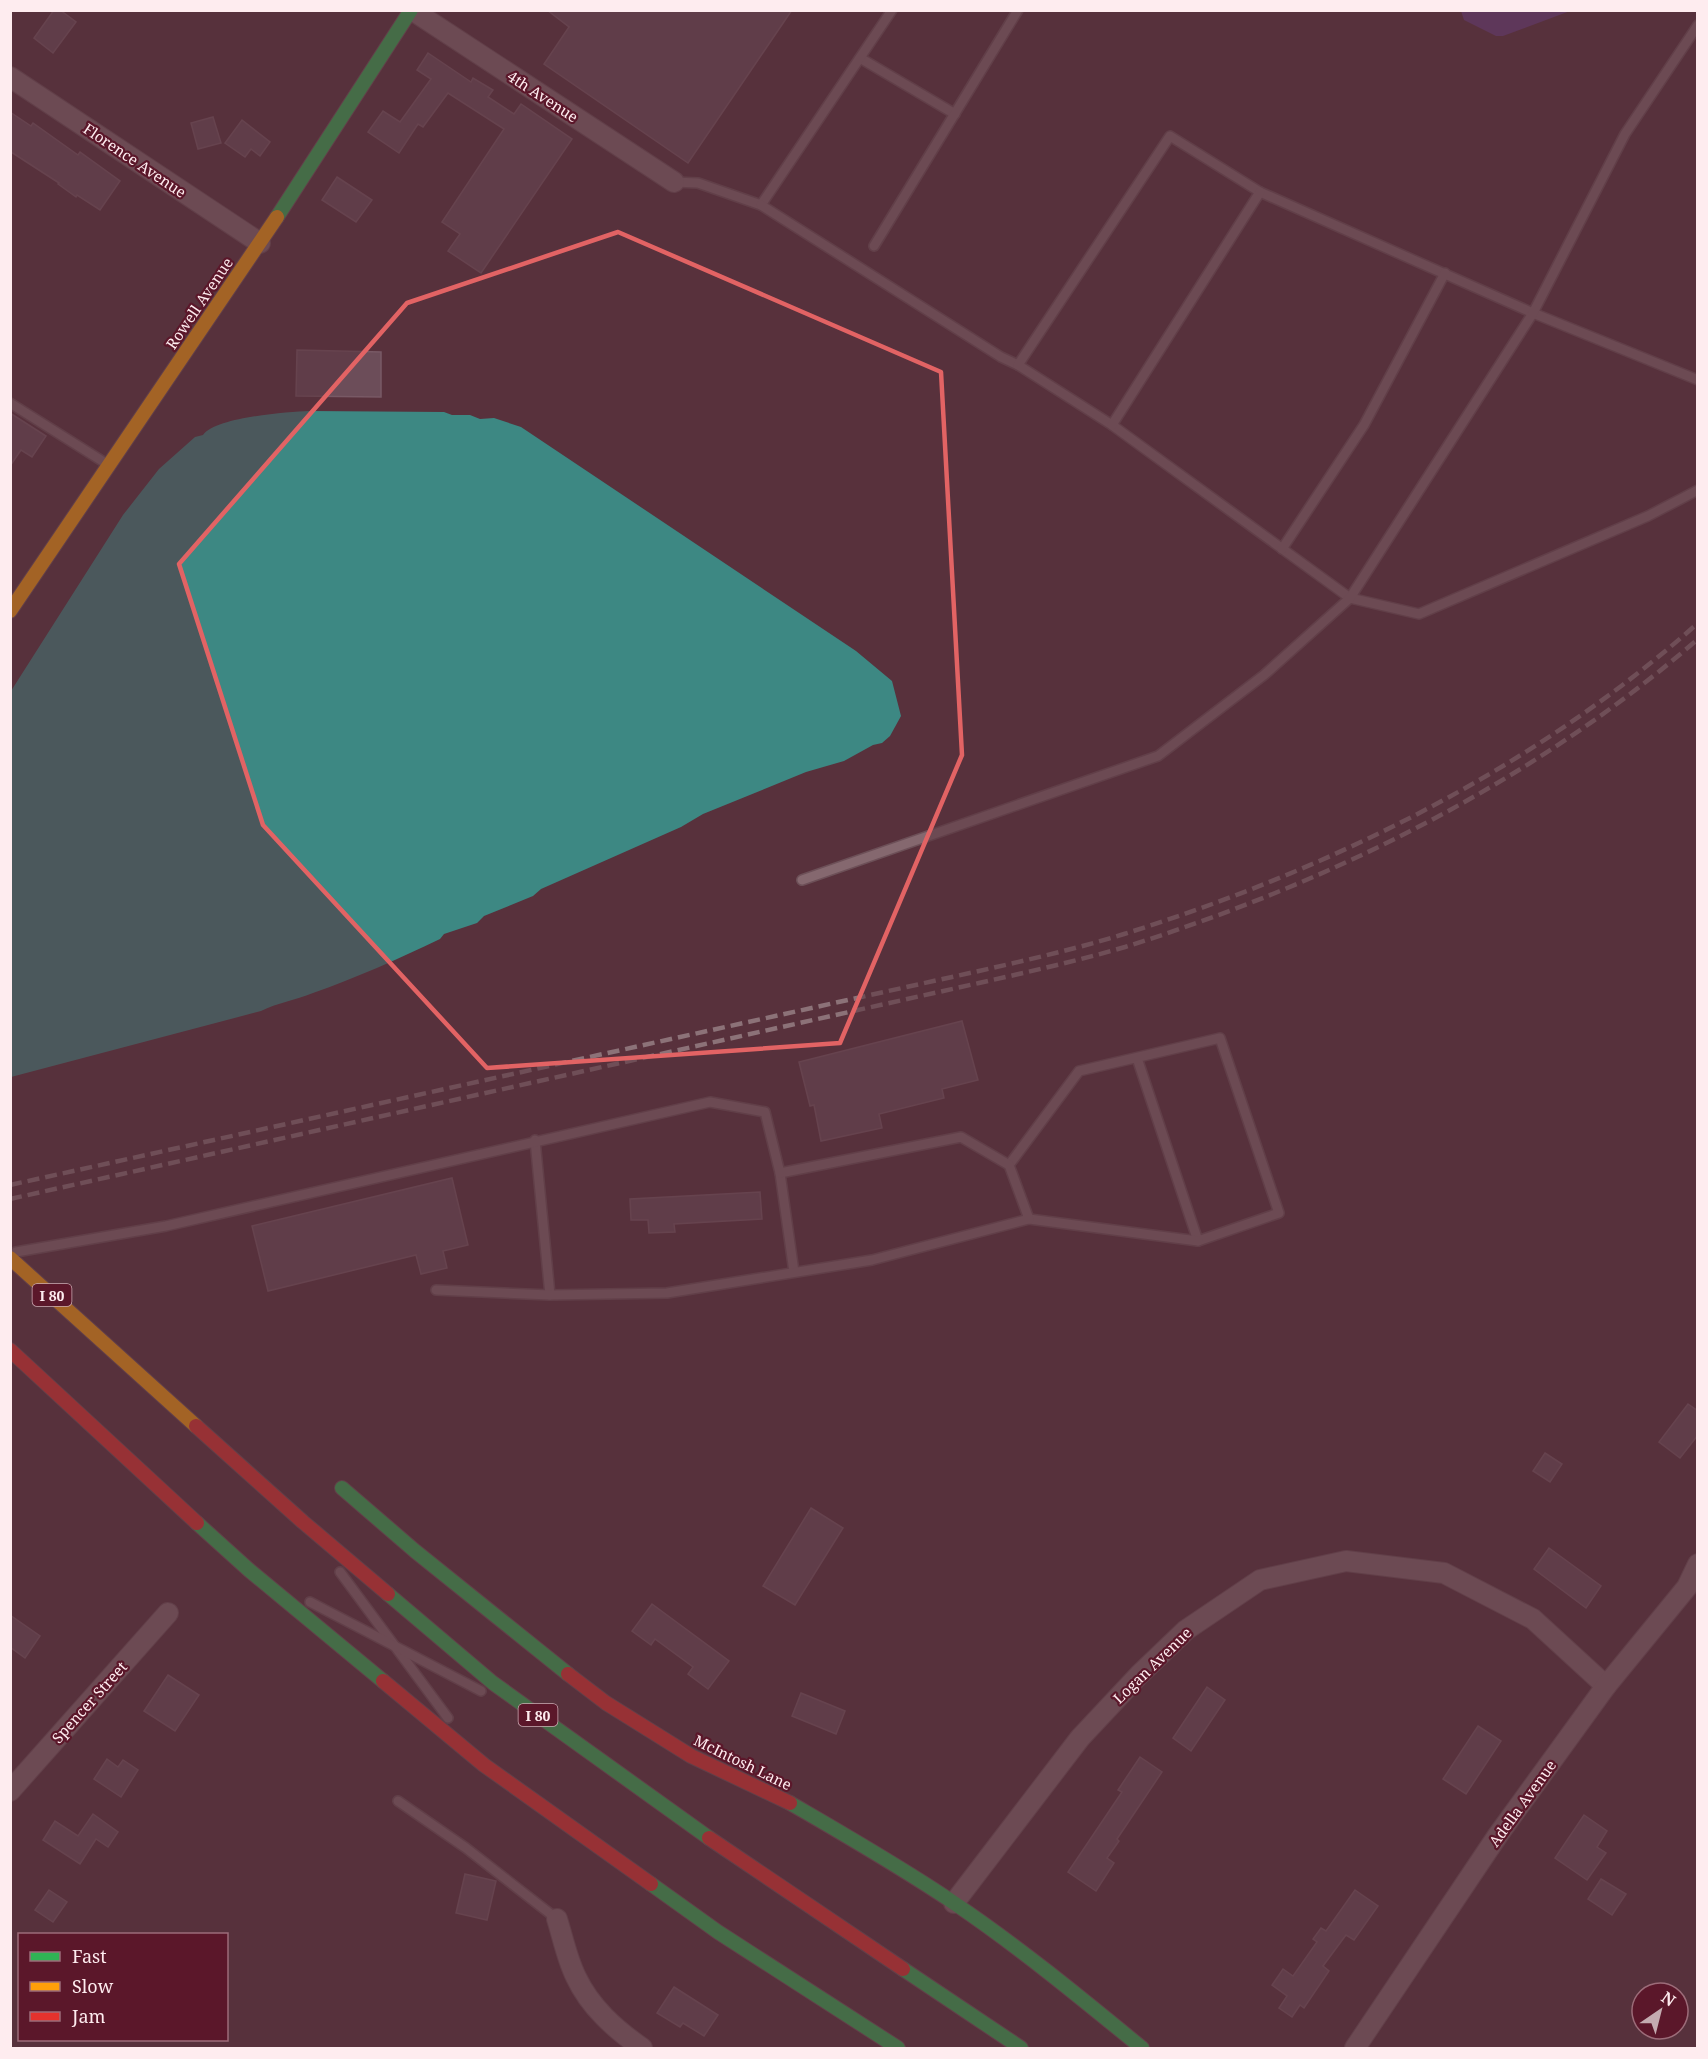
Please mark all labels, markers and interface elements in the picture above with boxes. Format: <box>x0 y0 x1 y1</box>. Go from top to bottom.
street label: 4th Avenue <box>504 66 582 126</box>
street label: Florence Avenue <box>80 118 190 202</box>
street label: Rowell Avenue <box>161 253 237 353</box>
road number: I 80 <box>32 1284 72 1306</box>
street label: Logan Avenue <box>1108 1622 1196 1708</box>
street label: Spencer Street <box>47 1657 131 1747</box>
road number: I 80 <box>518 1704 558 1726</box>
street label: McIntosh Lane <box>691 1730 795 1794</box>
street label: Adella Avenue <box>1484 1756 1560 1850</box>
legend <box>18 1933 228 2041</box>
text: Fast <box>72 1944 107 1968</box>
text: Slow <box>72 1974 114 1998</box>
north arrow <box>1630 1981 1690 2041</box>
text: N <box>1657 1986 1680 2012</box>
text: Jam <box>71 2004 106 2028</box>

